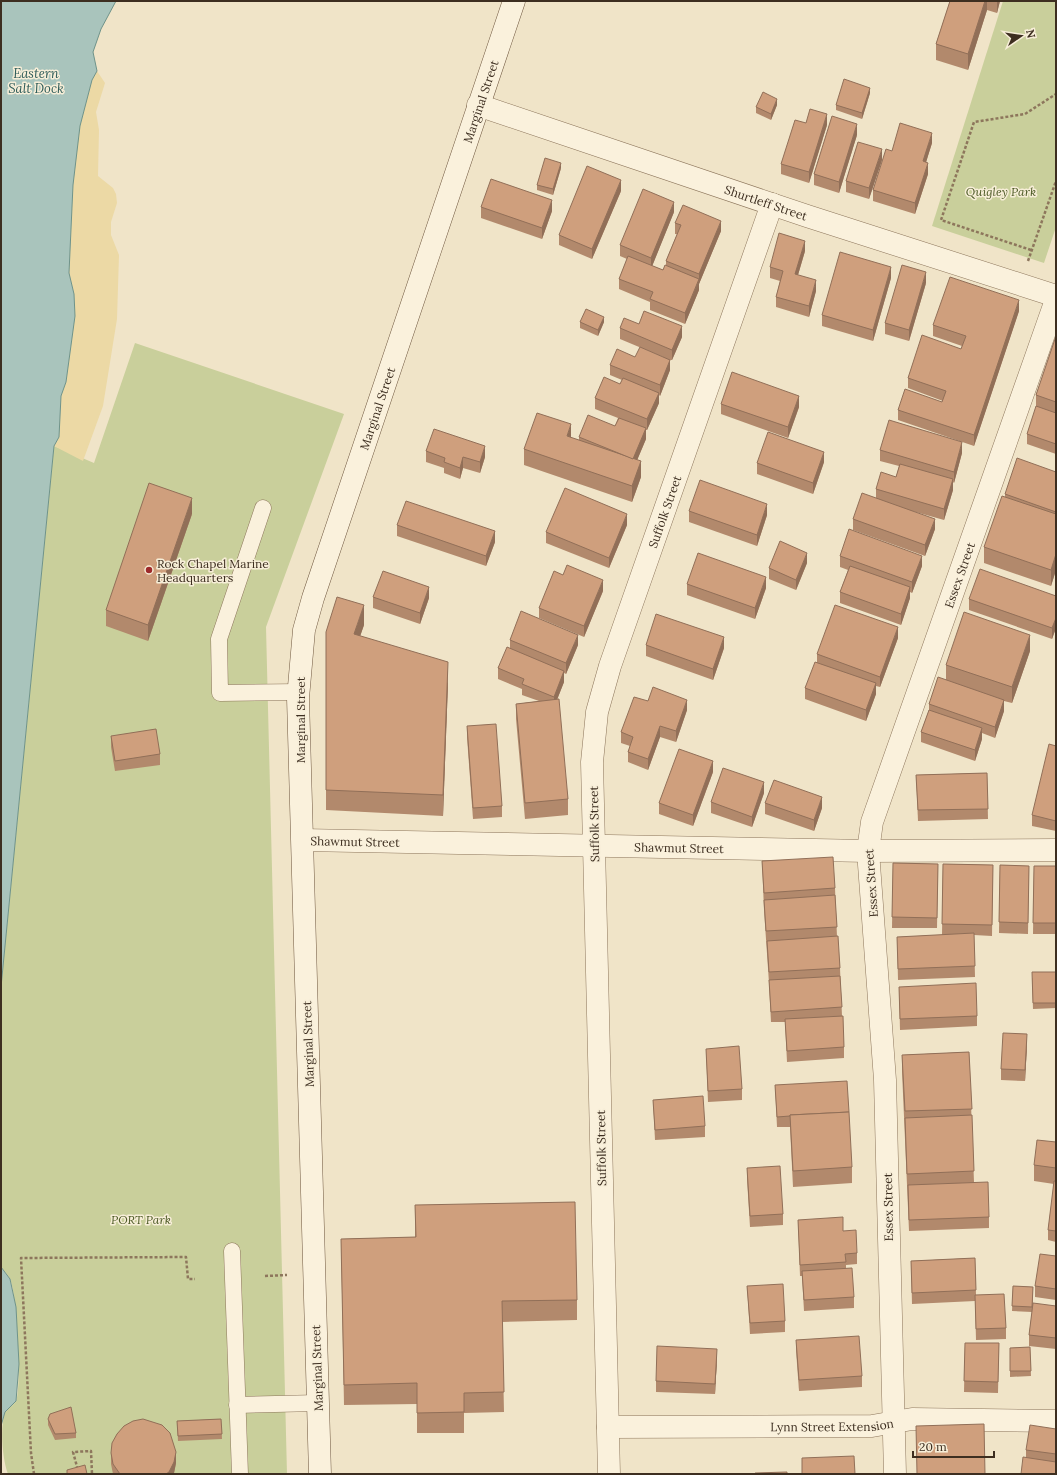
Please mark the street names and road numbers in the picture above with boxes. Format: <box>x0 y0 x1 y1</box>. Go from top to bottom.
street label: Marginal Street <box>459 57 501 145</box>
street label: Shurtleff Street <box>723 181 810 223</box>
street label: Marginal Street <box>356 364 398 452</box>
street label: Suffolk Street <box>645 473 684 550</box>
street label: Essex Street <box>941 540 978 610</box>
street label: Marginal Street <box>293 676 308 763</box>
street label: Suffolk Street <box>586 786 602 862</box>
street label: Shawmut Street <box>310 833 400 849</box>
street label: Shawmut Street <box>634 839 724 856</box>
street label: Essex Street <box>861 848 881 918</box>
street label: Marginal Street <box>299 1000 317 1088</box>
street label: Suffolk Street <box>593 1110 609 1186</box>
street label: Essex Street <box>880 1172 896 1241</box>
street label: Marginal Street <box>308 1324 326 1412</box>
street label: Lynn Street Extension <box>770 1415 895 1434</box>

